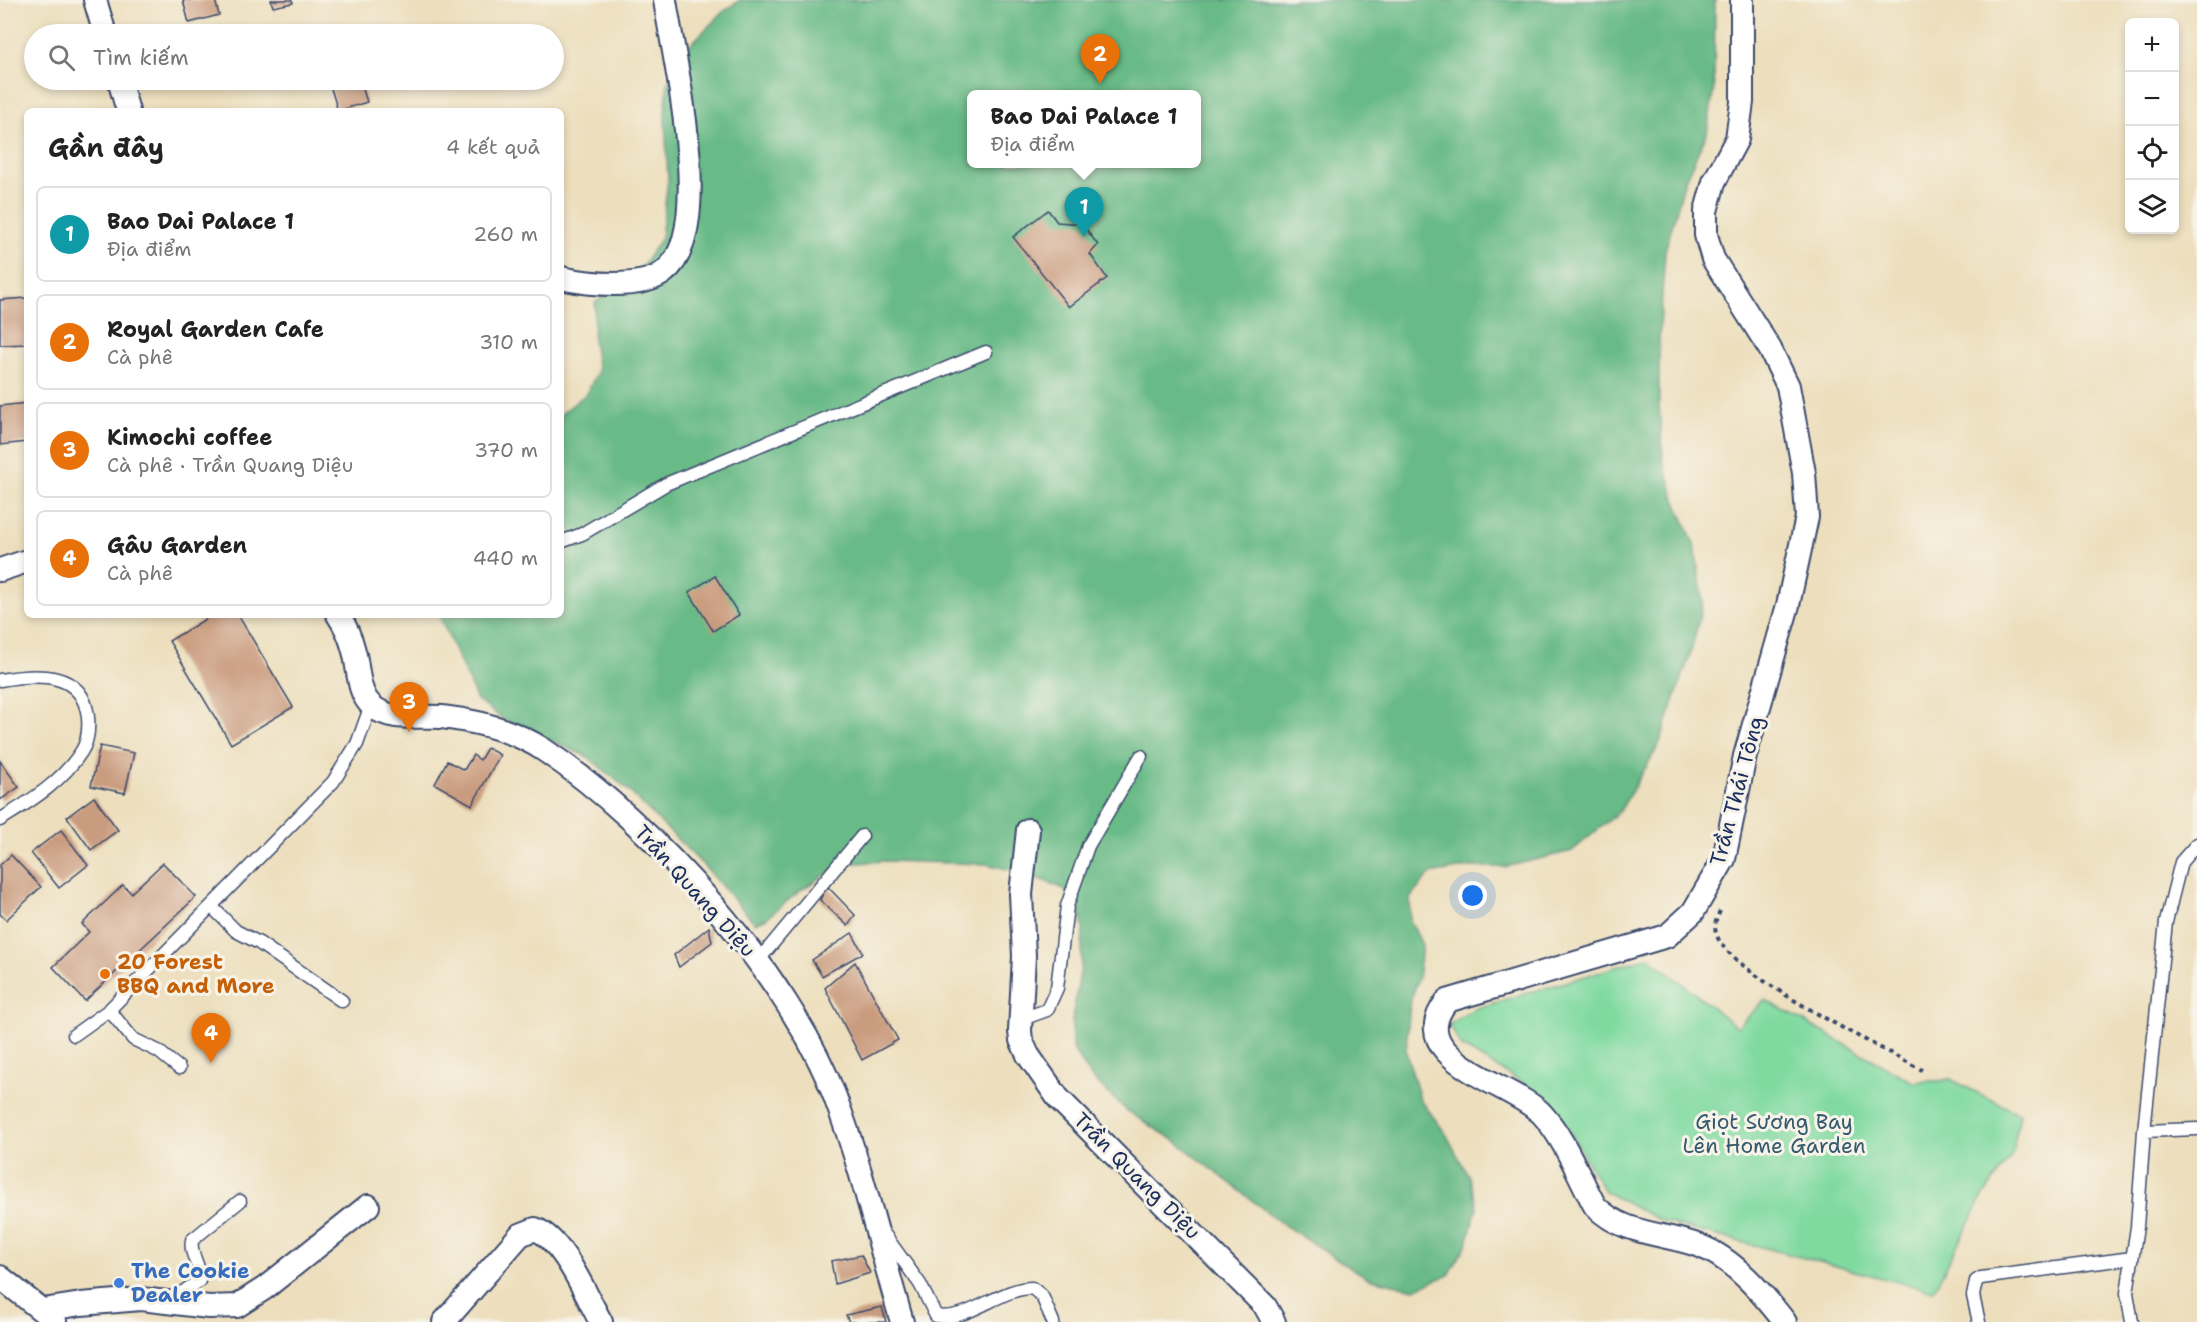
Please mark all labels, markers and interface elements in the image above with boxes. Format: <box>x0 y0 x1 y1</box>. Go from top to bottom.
map controls <box>2125 18 2179 234</box>
button: + <box>2125 18 2179 72</box>
search box <box>24 24 564 90</box>
pin: 2 <box>1080 34 1120 84</box>
icon: search <box>45 41 78 74</box>
text: Tìm kiếm <box>93 43 189 72</box>
button: − <box>2125 72 2179 126</box>
popup <box>967 90 1201 168</box>
text: Bao Dai Palace 1 <box>990 102 1178 131</box>
button: locate <box>2125 126 2179 180</box>
text: Gần đây <box>48 130 164 165</box>
text: Địa điểm <box>990 131 1075 157</box>
text: 4 kết quả <box>446 134 540 160</box>
button: layers <box>2125 180 2179 234</box>
pin: 1 <box>1064 188 1104 237</box>
text: Bao Dai Palace 1 <box>107 207 294 236</box>
text: 1 <box>65 221 74 247</box>
text: 260 m <box>473 221 538 247</box>
text: Địa điểm <box>107 236 192 262</box>
text: Royal Garden Cafe <box>107 315 324 344</box>
text: 2 <box>63 329 77 355</box>
text: 310 m <box>479 329 538 355</box>
text: Cà phê <box>107 344 173 370</box>
text: Kimochi coffee <box>107 423 272 452</box>
text: 3 <box>63 437 77 463</box>
text: 370 m <box>474 437 538 463</box>
text: Cà phê · Trần Quang Diệu <box>107 452 353 478</box>
text: Gâu Garden <box>107 531 247 560</box>
text: 4 <box>63 545 77 571</box>
text: 440 m <box>473 545 538 571</box>
text: Cà phê <box>107 560 173 586</box>
pin: 3 <box>390 682 428 732</box>
street label: Trần Thái Tông <box>1704 713 1770 869</box>
street label: Trần Quang Diệu <box>628 819 762 963</box>
your location <box>1458 881 1487 910</box>
place label: 20 Forest BBQ and More <box>117 948 275 1000</box>
marker: 20 Forest BBQ and More <box>98 967 112 981</box>
pin: 4 <box>192 1014 230 1063</box>
street label: Trần Quang Diệu <box>1067 1106 1207 1246</box>
park label: Giọt Sương Bay Lên Home Garden <box>1682 1108 1866 1160</box>
place label: The Cookie Dealer <box>131 1257 250 1309</box>
marker: The Cookie Dealer <box>112 1276 126 1290</box>

